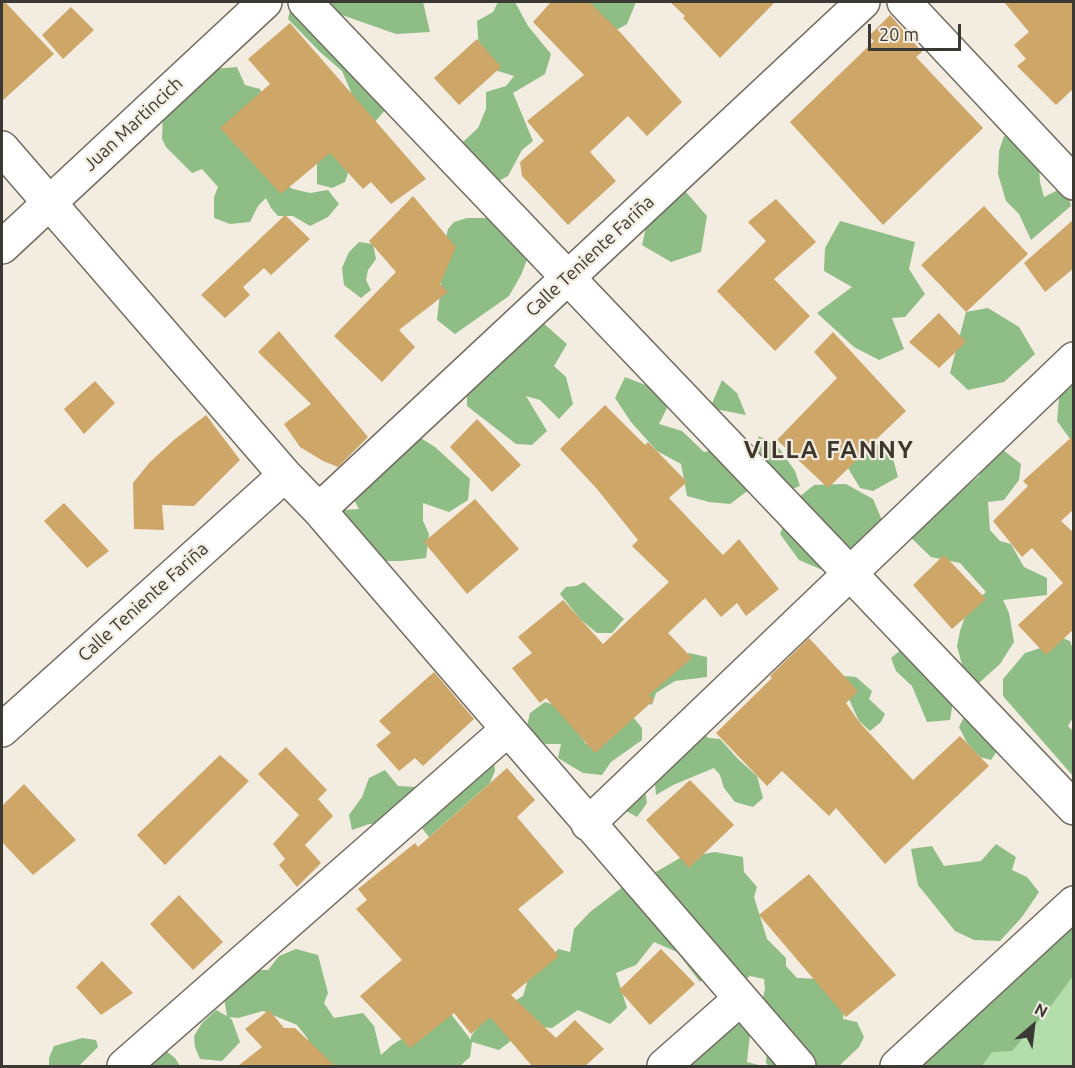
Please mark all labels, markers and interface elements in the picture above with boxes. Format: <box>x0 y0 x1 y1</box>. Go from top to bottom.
scale bar <box>871 12 964 50</box>
text: 20 m <box>879 24 919 44</box>
street label: Juan Martincich <box>79 73 187 175</box>
street label: Calle Teniente Fariña <box>521 191 659 321</box>
district label: VILLA FANNY <box>744 436 914 464</box>
street label: Calle Teniente Fariña <box>73 538 213 666</box>
north arrow <box>1003 996 1063 1056</box>
text: N <box>1032 999 1051 1021</box>

